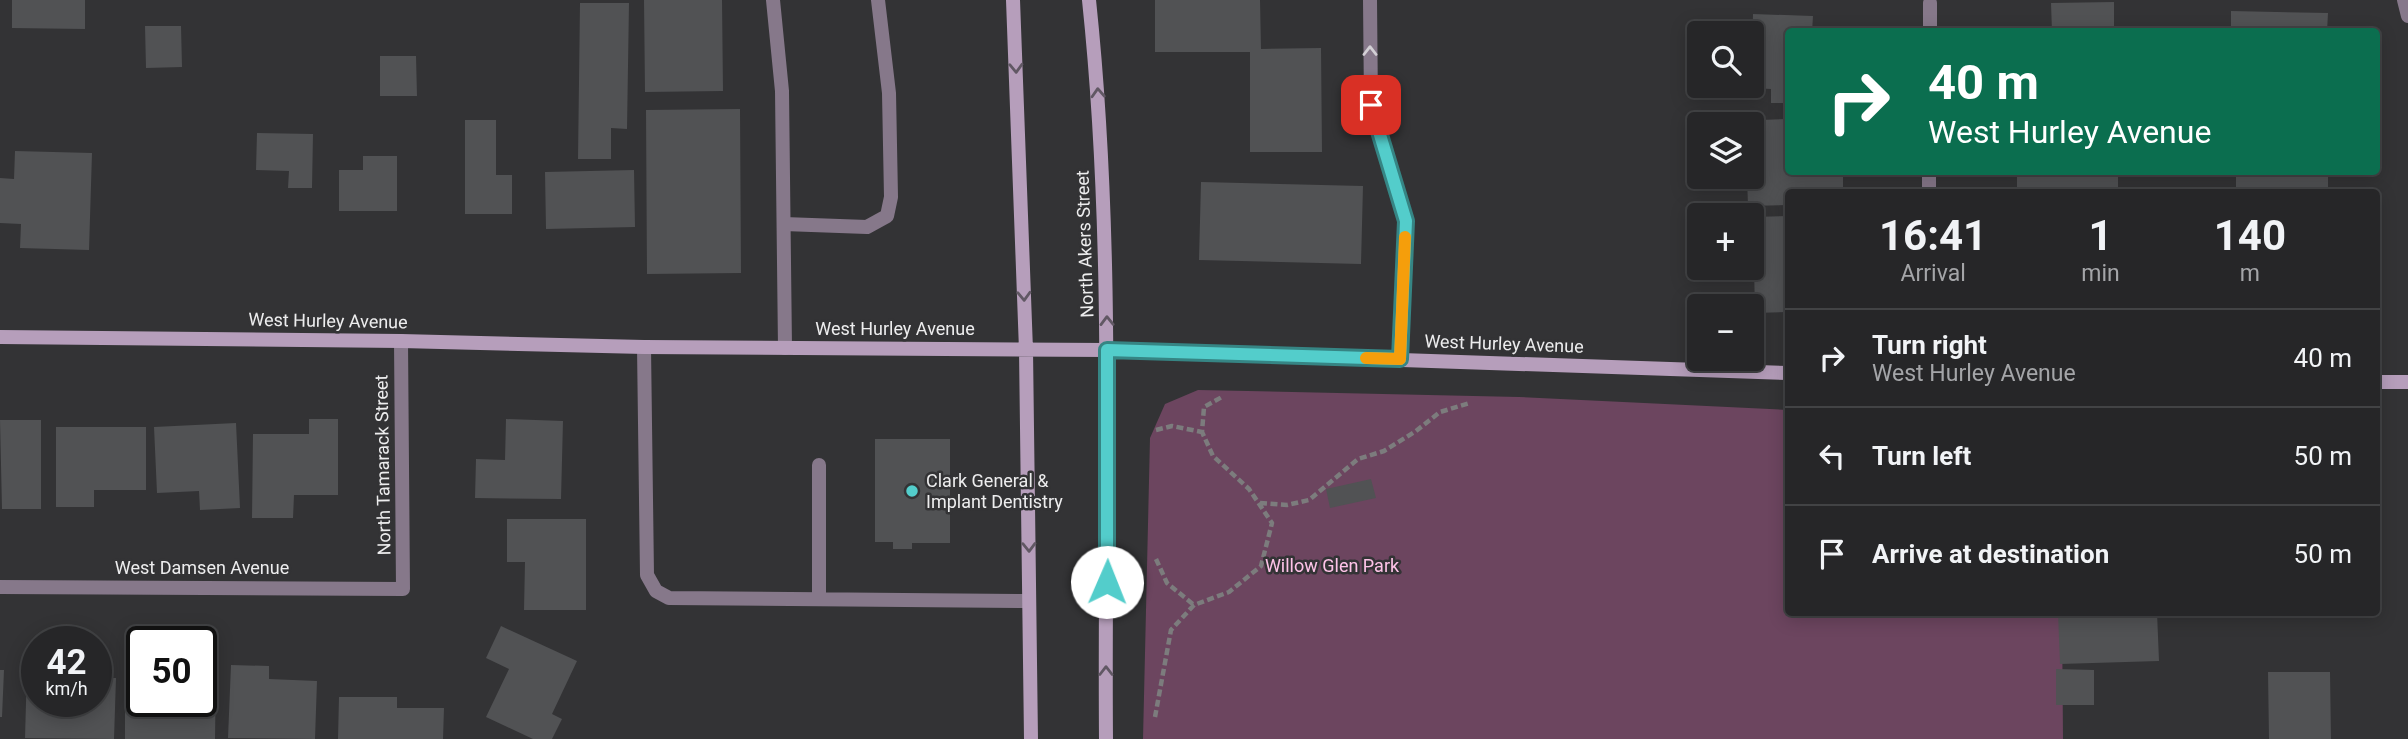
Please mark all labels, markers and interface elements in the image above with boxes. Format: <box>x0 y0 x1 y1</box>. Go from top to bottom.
map controls <box>1687 21 1764 371</box>
button: search <box>1687 21 1764 98</box>
one-way arrow <box>1362 46 1378 56</box>
text: 40 m <box>1928 54 2039 111</box>
icon: right <box>1813 56 1904 147</box>
one-way arrow <box>1008 63 1023 74</box>
pin <box>1341 75 1401 135</box>
icon: arrive <box>1352 86 1390 124</box>
one-way arrow <box>1091 88 1106 99</box>
button: layers <box>1687 112 1764 189</box>
text: West Hurley Avenue <box>1928 113 2211 151</box>
street label: North Akers Street <box>1071 170 1098 318</box>
button: + <box>1687 203 1764 280</box>
text: 16:41 <box>1879 211 1987 260</box>
text: 1 <box>2088 211 2113 260</box>
text: 140 <box>2214 211 2286 260</box>
text: Arrival <box>1900 260 1966 287</box>
text: min <box>2081 260 2120 287</box>
text: m <box>2240 260 2260 287</box>
one-way arrow <box>1017 290 1032 301</box>
button: − <box>1687 294 1764 371</box>
street label: West Hurley Avenue <box>248 309 408 332</box>
one-way arrow <box>1099 315 1115 326</box>
street label: West Hurley Avenue <box>815 318 975 339</box>
street label: West Hurley Avenue <box>1424 330 1584 357</box>
text: Turn right <box>1872 330 1987 360</box>
icon: right <box>1813 339 1851 377</box>
text: 40 m <box>2294 343 2352 373</box>
text: West Hurley Avenue <box>1872 360 2076 387</box>
street label: North Tamarack Street <box>370 374 395 556</box>
icon: left <box>1813 437 1851 475</box>
text: Turn left <box>1872 441 1971 471</box>
text: 50 m <box>2294 441 2352 471</box>
place label: Clark General & Implant Dentistry <box>926 470 1063 512</box>
marker: Clark General & Implant Dentistry <box>904 483 920 499</box>
icon: arrive <box>1813 535 1851 573</box>
text: Arrive at destination <box>1872 539 2109 569</box>
text: 50 m <box>2294 539 2352 569</box>
one-way arrow <box>1021 543 1037 553</box>
position arrow <box>1070 545 1144 619</box>
park label: Willow Glen Park <box>1265 555 1400 576</box>
street label: West Damsen Avenue <box>115 557 289 578</box>
speed limit sign: 50 <box>126 626 217 717</box>
text: 42 <box>46 642 87 683</box>
one-way arrow <box>1098 665 1114 676</box>
text: km/h <box>45 678 88 699</box>

